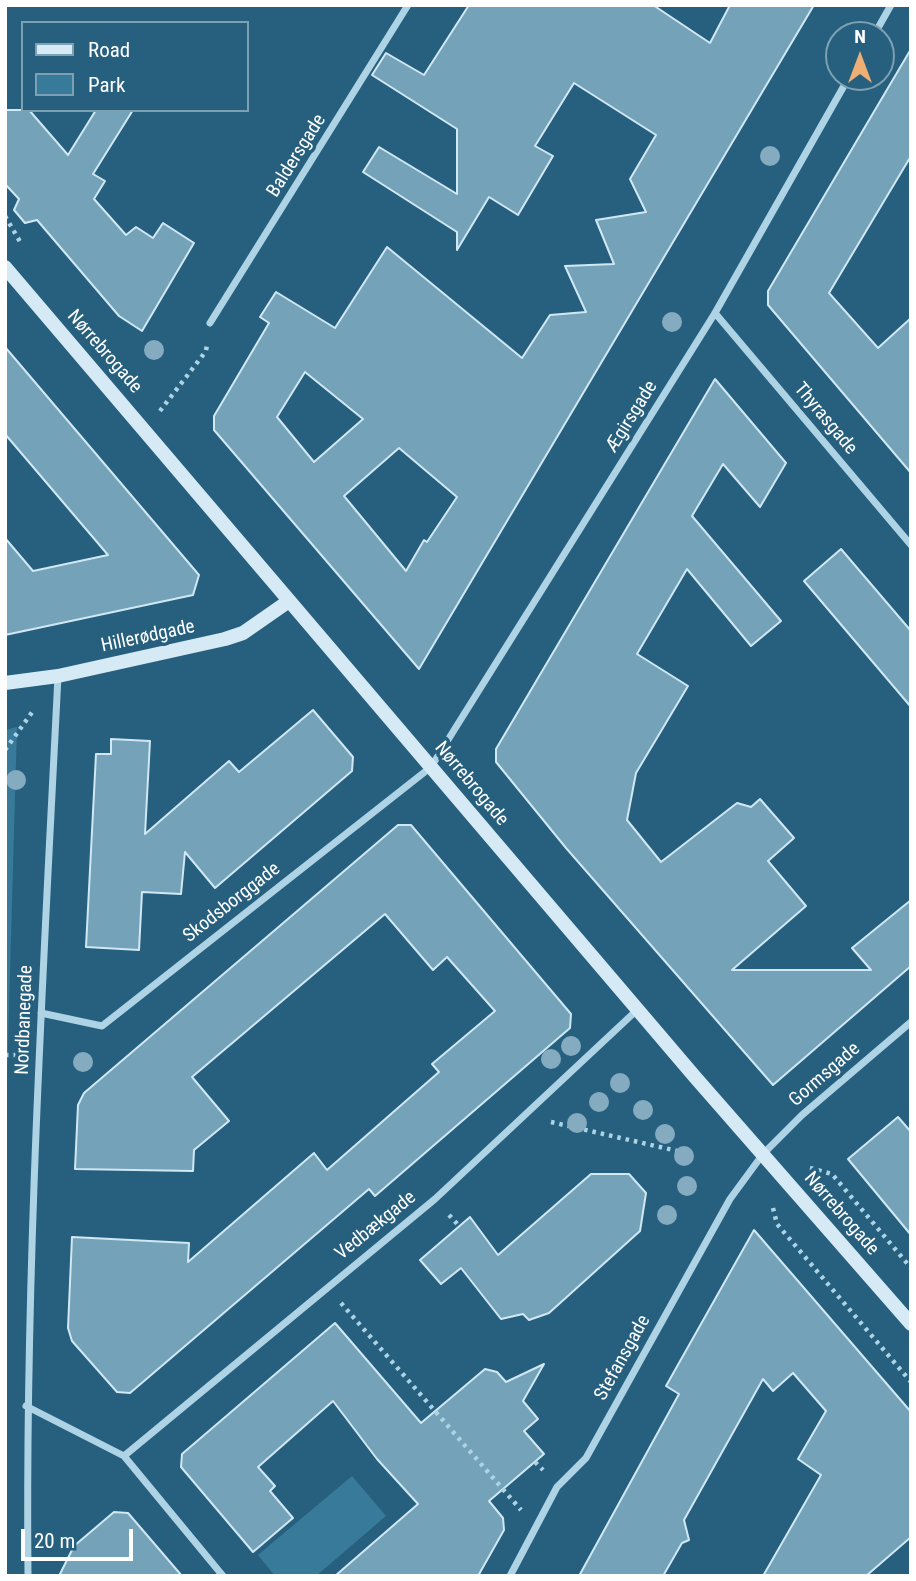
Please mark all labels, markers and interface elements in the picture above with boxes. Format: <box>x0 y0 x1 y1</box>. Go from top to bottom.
legend <box>21 21 248 112</box>
north arrow <box>825 21 895 91</box>
text: N <box>854 25 866 48</box>
text: Road <box>88 38 130 62</box>
text: Park <box>88 73 125 97</box>
street label: Baldersgade <box>263 110 331 202</box>
street label: Nørrebrogade <box>62 306 146 398</box>
street label: Ægirsgade <box>601 377 663 457</box>
street label: Thyrasgade <box>788 378 862 460</box>
street label: Hillerødgade <box>99 616 197 658</box>
street label: Nørrebrogade <box>429 737 513 831</box>
street label: Skodsborggade <box>179 858 285 948</box>
street label: Nordbanegade <box>12 965 38 1075</box>
street label: Gormsgade <box>785 1038 865 1112</box>
street label: Nørrebrogade <box>799 1168 883 1260</box>
street label: Vedbækgade <box>331 1187 421 1265</box>
street label: Stefansgade <box>590 1311 656 1405</box>
scale bar <box>24 1514 136 1558</box>
text: 20 m <box>34 1529 75 1553</box>

